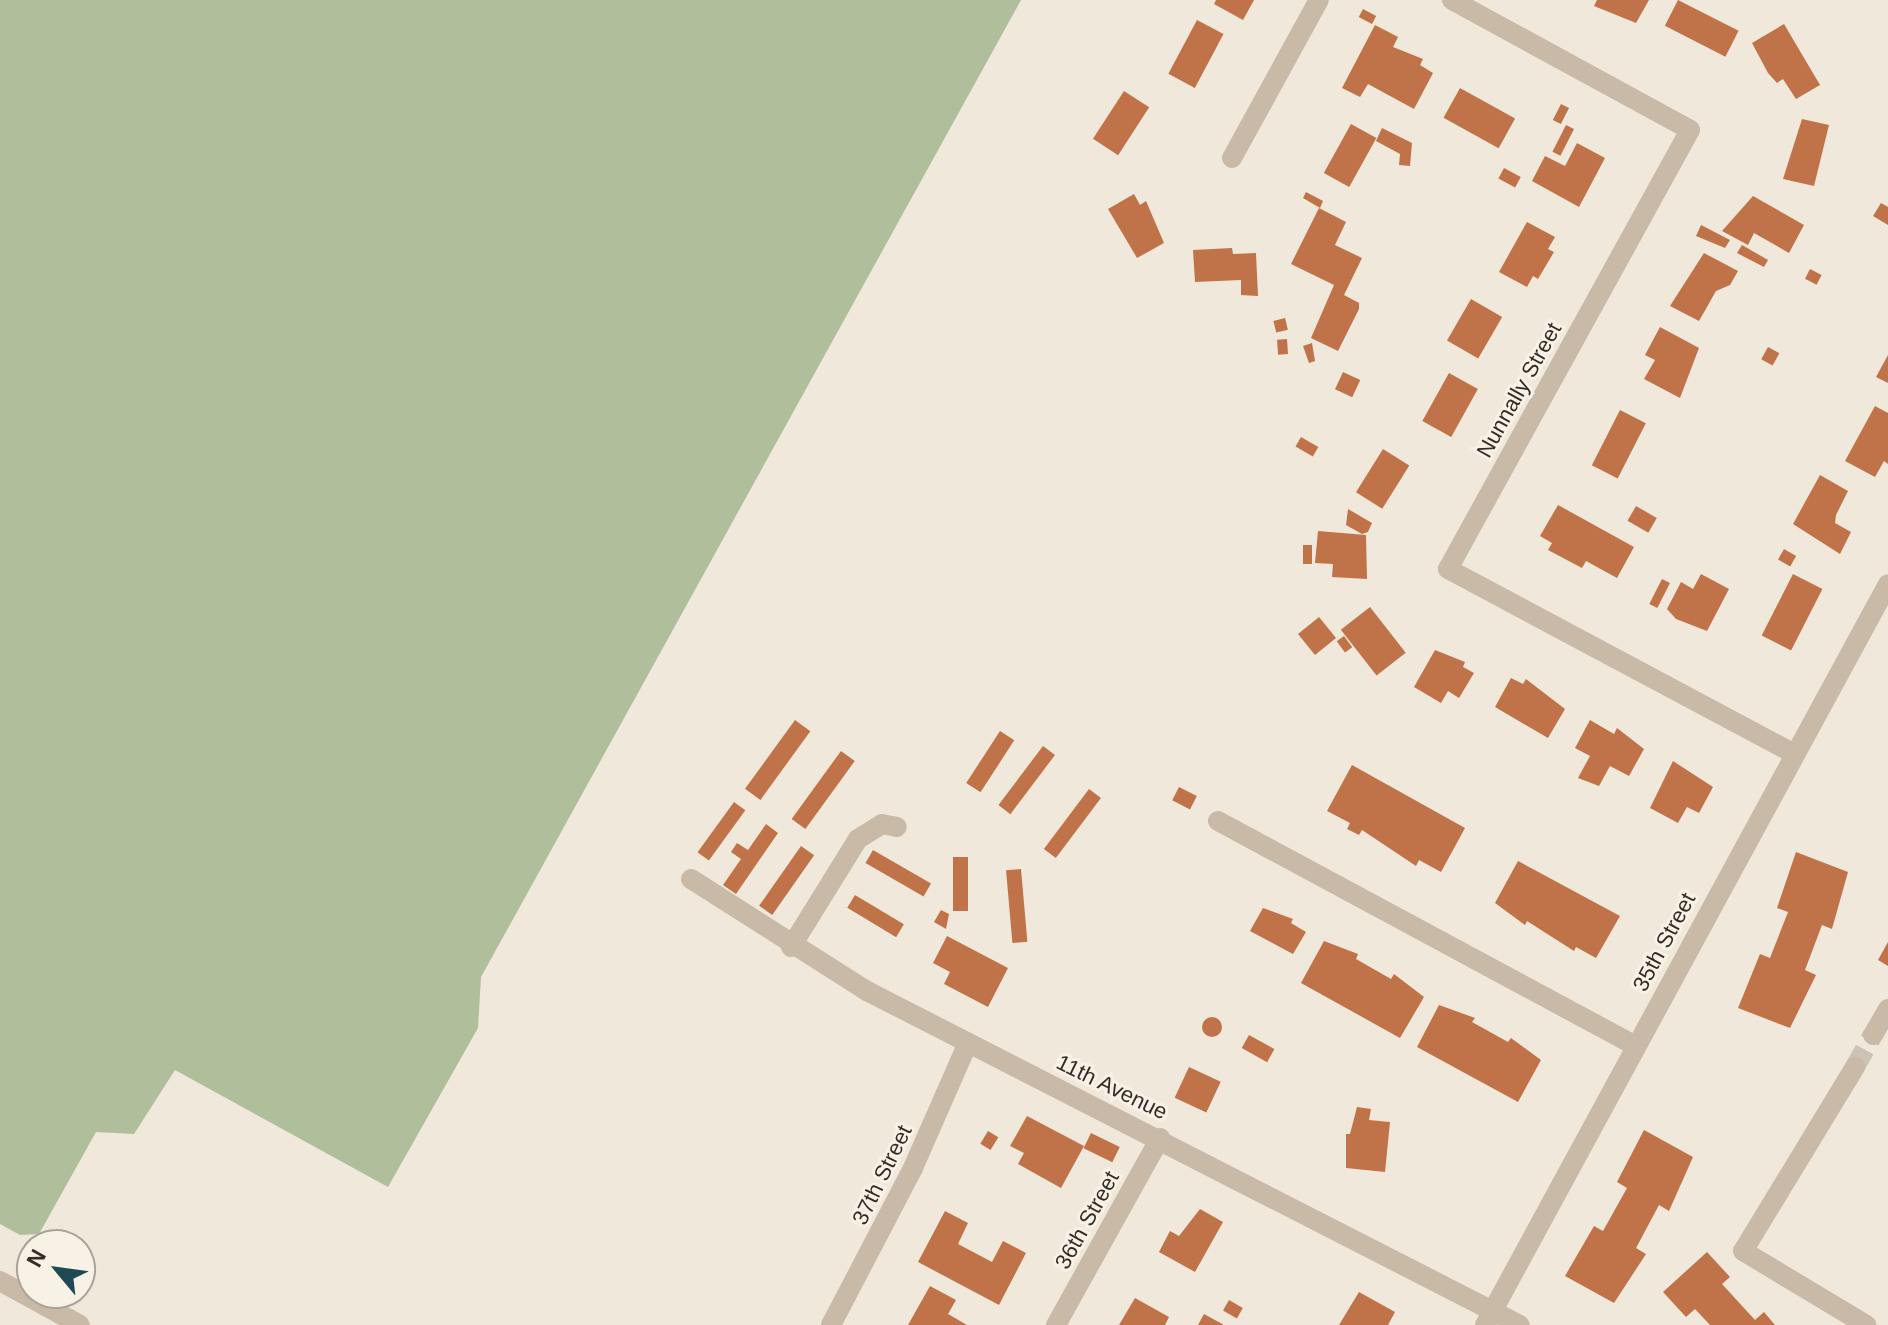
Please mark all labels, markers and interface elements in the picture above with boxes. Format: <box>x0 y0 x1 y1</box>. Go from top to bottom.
street label: Nunnally Street <box>1471 318 1567 462</box>
street label: 35th Street <box>1627 888 1701 996</box>
street label: 11th Avenue <box>1052 1049 1172 1125</box>
street label: 37th Street <box>847 1121 917 1229</box>
street label: 36th Street <box>1049 1167 1125 1273</box>
north arrow <box>16 1229 96 1309</box>
text: N <box>22 1245 51 1271</box>

